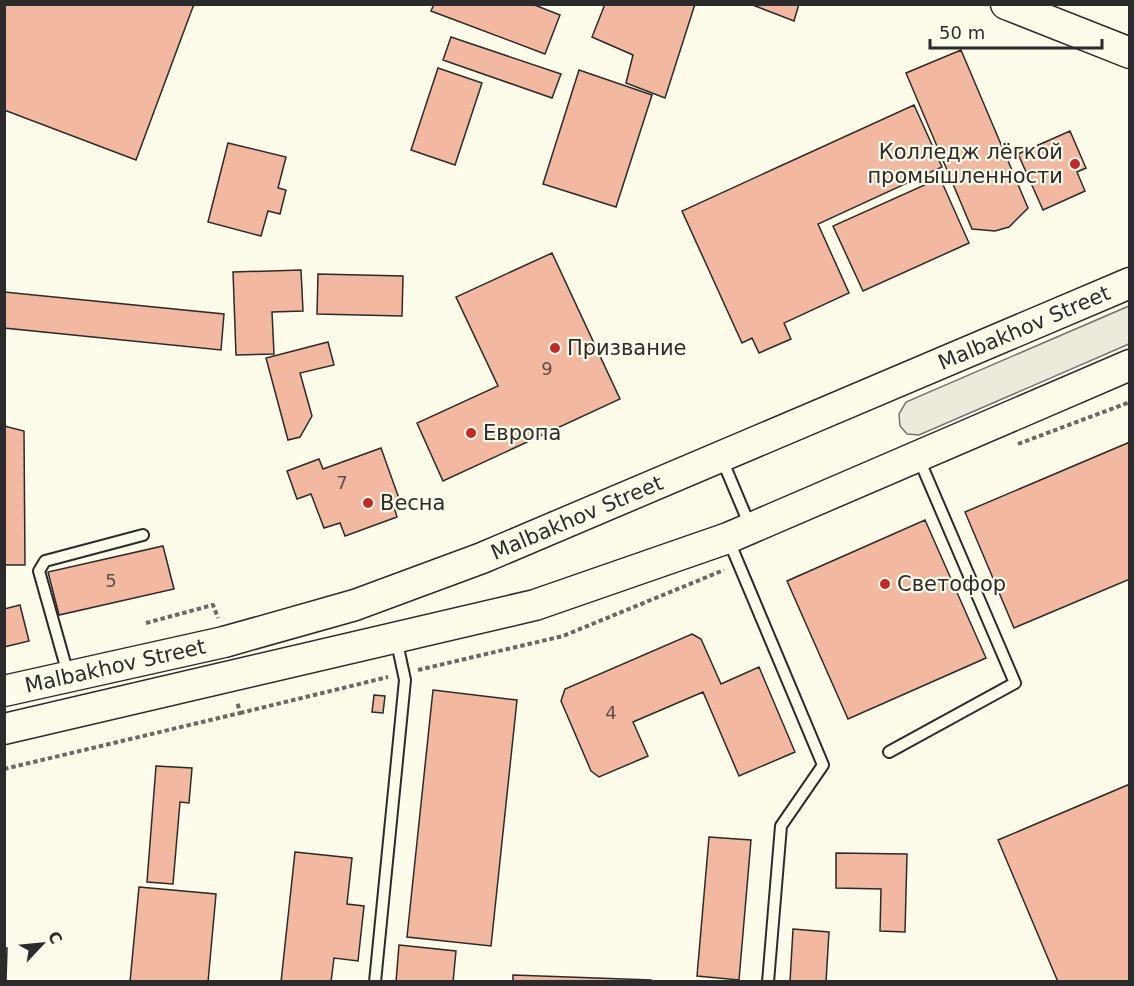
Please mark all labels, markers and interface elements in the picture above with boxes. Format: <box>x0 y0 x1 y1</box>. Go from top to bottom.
scale bar <box>930 12 1102 50</box>
text: 50 m <box>939 22 985 43</box>
place label: Колледж лёгкой промышленности <box>867 140 1063 188</box>
marker: Колледж лёгкой промышленности <box>1068 157 1082 171</box>
street label: Malbakhov Street <box>935 281 1114 375</box>
place label: Призвание <box>567 336 686 360</box>
marker: Призвание <box>548 341 562 355</box>
house number: 9 <box>541 358 553 379</box>
place label: Европа <box>483 421 561 445</box>
marker: Европа <box>464 426 478 440</box>
street label: Malbakhov Street <box>487 471 666 565</box>
house number: 7 <box>336 472 348 493</box>
place label: Весна <box>380 491 445 515</box>
marker: Весна <box>361 496 375 510</box>
house number: 5 <box>105 570 117 591</box>
place label: Светофор <box>897 572 1006 596</box>
marker: Светофор <box>878 577 892 591</box>
street label: Malbakhov Street <box>23 634 208 698</box>
house number: 4 <box>605 702 617 723</box>
north arrow <box>12 914 72 974</box>
text: С <box>44 928 66 947</box>

